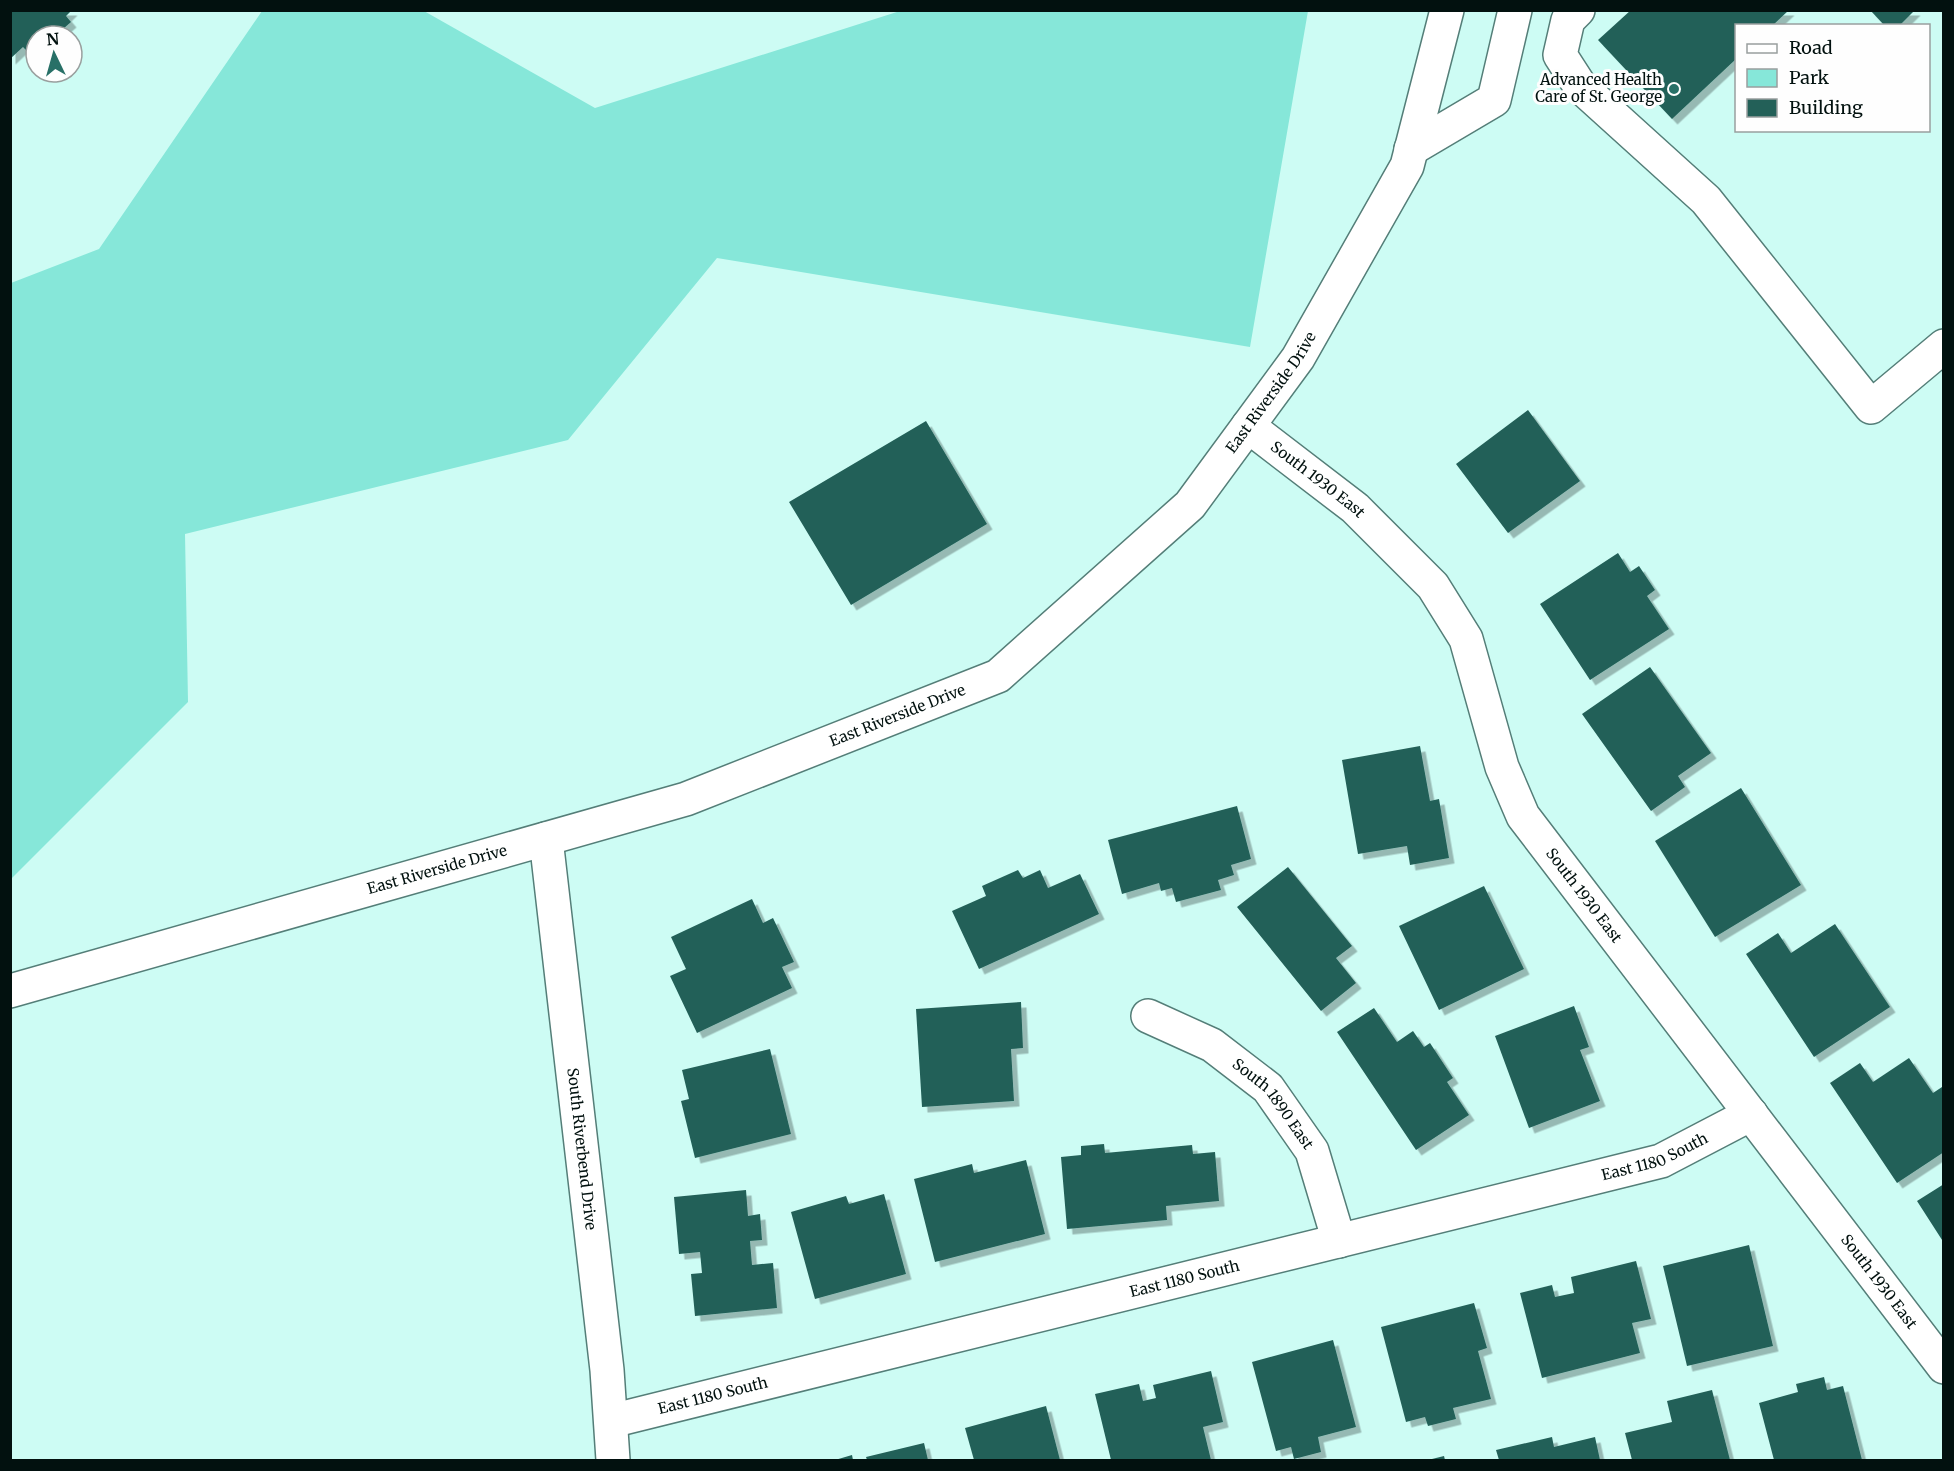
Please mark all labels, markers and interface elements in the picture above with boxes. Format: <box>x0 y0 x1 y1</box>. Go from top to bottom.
north arrow <box>24 24 84 84</box>
legend <box>1735 24 1930 132</box>
text: N <box>46 29 60 50</box>
text: Road <box>1789 36 1833 59</box>
text: Park <box>1789 66 1830 89</box>
place label: Advanced Health Care of St. George <box>1535 70 1662 106</box>
marker: Advanced Health Care of St. George <box>1667 82 1681 96</box>
text: Building <box>1789 96 1863 119</box>
street label: East Riverside Drive <box>1221 328 1320 457</box>
street label: South 1930 East <box>1267 437 1369 522</box>
street label: East Riverside Drive <box>827 680 968 750</box>
street label: East Riverside Drive <box>365 840 509 898</box>
street label: South 1930 East <box>1542 844 1626 946</box>
street label: South 1890 East <box>1229 1054 1318 1153</box>
street label: South Riverbend Drive <box>563 1067 601 1231</box>
street label: East 1180 South <box>1599 1128 1711 1184</box>
street label: South 1930 East <box>1837 1230 1921 1333</box>
street label: East 1180 South <box>1128 1256 1242 1301</box>
street label: East 1180 South <box>656 1373 770 1418</box>

